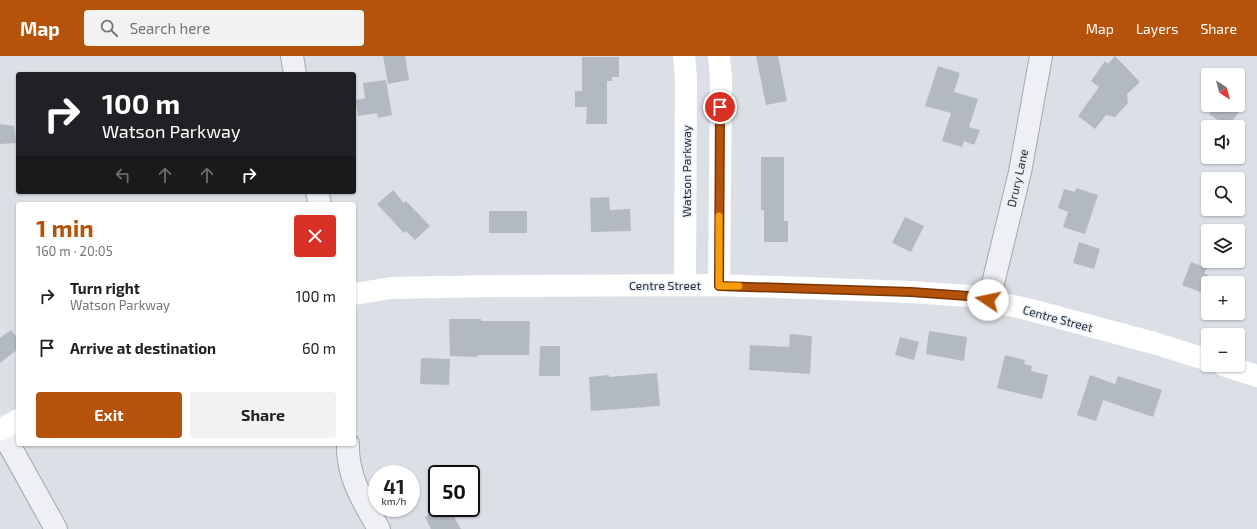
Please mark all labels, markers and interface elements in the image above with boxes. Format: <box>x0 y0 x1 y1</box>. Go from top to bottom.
search box <box>84 10 364 46</box>
text: Map <box>20 17 60 40</box>
icon: search <box>98 17 120 39</box>
text: Search here <box>130 19 210 37</box>
text: Map <box>1086 20 1114 37</box>
text: Layers <box>1136 20 1178 37</box>
text: Share <box>1200 20 1237 37</box>
north arrow <box>1201 68 1245 112</box>
map controls <box>1201 68 1245 372</box>
text: 100 m <box>102 86 180 120</box>
icon: right <box>36 88 88 140</box>
pin <box>703 90 737 124</box>
icon: arrive <box>709 96 731 118</box>
text: Watson Parkway <box>102 120 240 142</box>
button: sound <box>1201 120 1245 164</box>
street label: Watson Parkway <box>679 124 693 217</box>
street label: Drury Lane <box>1004 147 1030 209</box>
icon: left <box>112 164 134 186</box>
icon: ahead <box>154 164 176 186</box>
icon: ahead <box>196 164 218 186</box>
icon: right <box>238 164 260 186</box>
button: search <box>1201 172 1245 216</box>
text: 1 min <box>36 213 94 242</box>
button: close <box>294 215 336 257</box>
button: layers <box>1201 224 1245 268</box>
text: 160 m · 20:05 <box>36 243 113 259</box>
button: + <box>1201 276 1245 320</box>
street label: Centre Street <box>629 278 701 292</box>
text: Turn right <box>70 279 140 297</box>
position arrow <box>967 279 1009 321</box>
icon: right <box>36 285 58 307</box>
text: 100 m <box>295 287 336 305</box>
text: Watson Parkway <box>70 297 170 313</box>
street label: Centre Street <box>1021 302 1095 334</box>
button: − <box>1201 328 1245 372</box>
icon: arrive <box>36 337 58 359</box>
text: Arrive at destination <box>70 339 216 357</box>
text: 60 m <box>302 339 336 357</box>
button: Exit <box>36 392 182 438</box>
button: Share <box>190 392 336 438</box>
speed limit sign: 50 <box>428 465 480 517</box>
text: 41 <box>383 474 405 498</box>
text: km/h <box>382 495 406 507</box>

